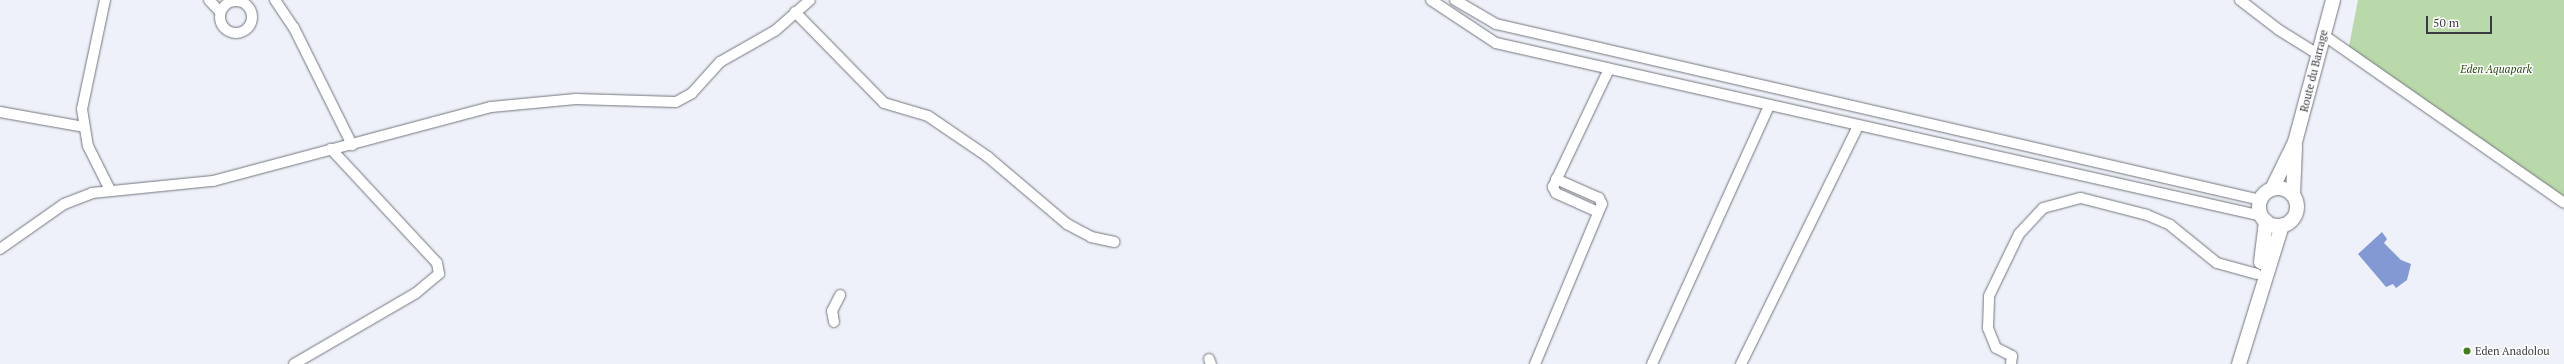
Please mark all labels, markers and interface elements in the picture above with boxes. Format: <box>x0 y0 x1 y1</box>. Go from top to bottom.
scale bar <box>2428 8 2494 34</box>
text: 50 m <box>2433 15 2459 30</box>
street label: Route du Barrage <box>2297 29 2331 113</box>
park label: Eden Aquapark <box>2460 62 2532 76</box>
place label: Eden Anadolou <box>2475 344 2550 358</box>
marker: Eden Anadolou <box>2462 346 2472 356</box>

